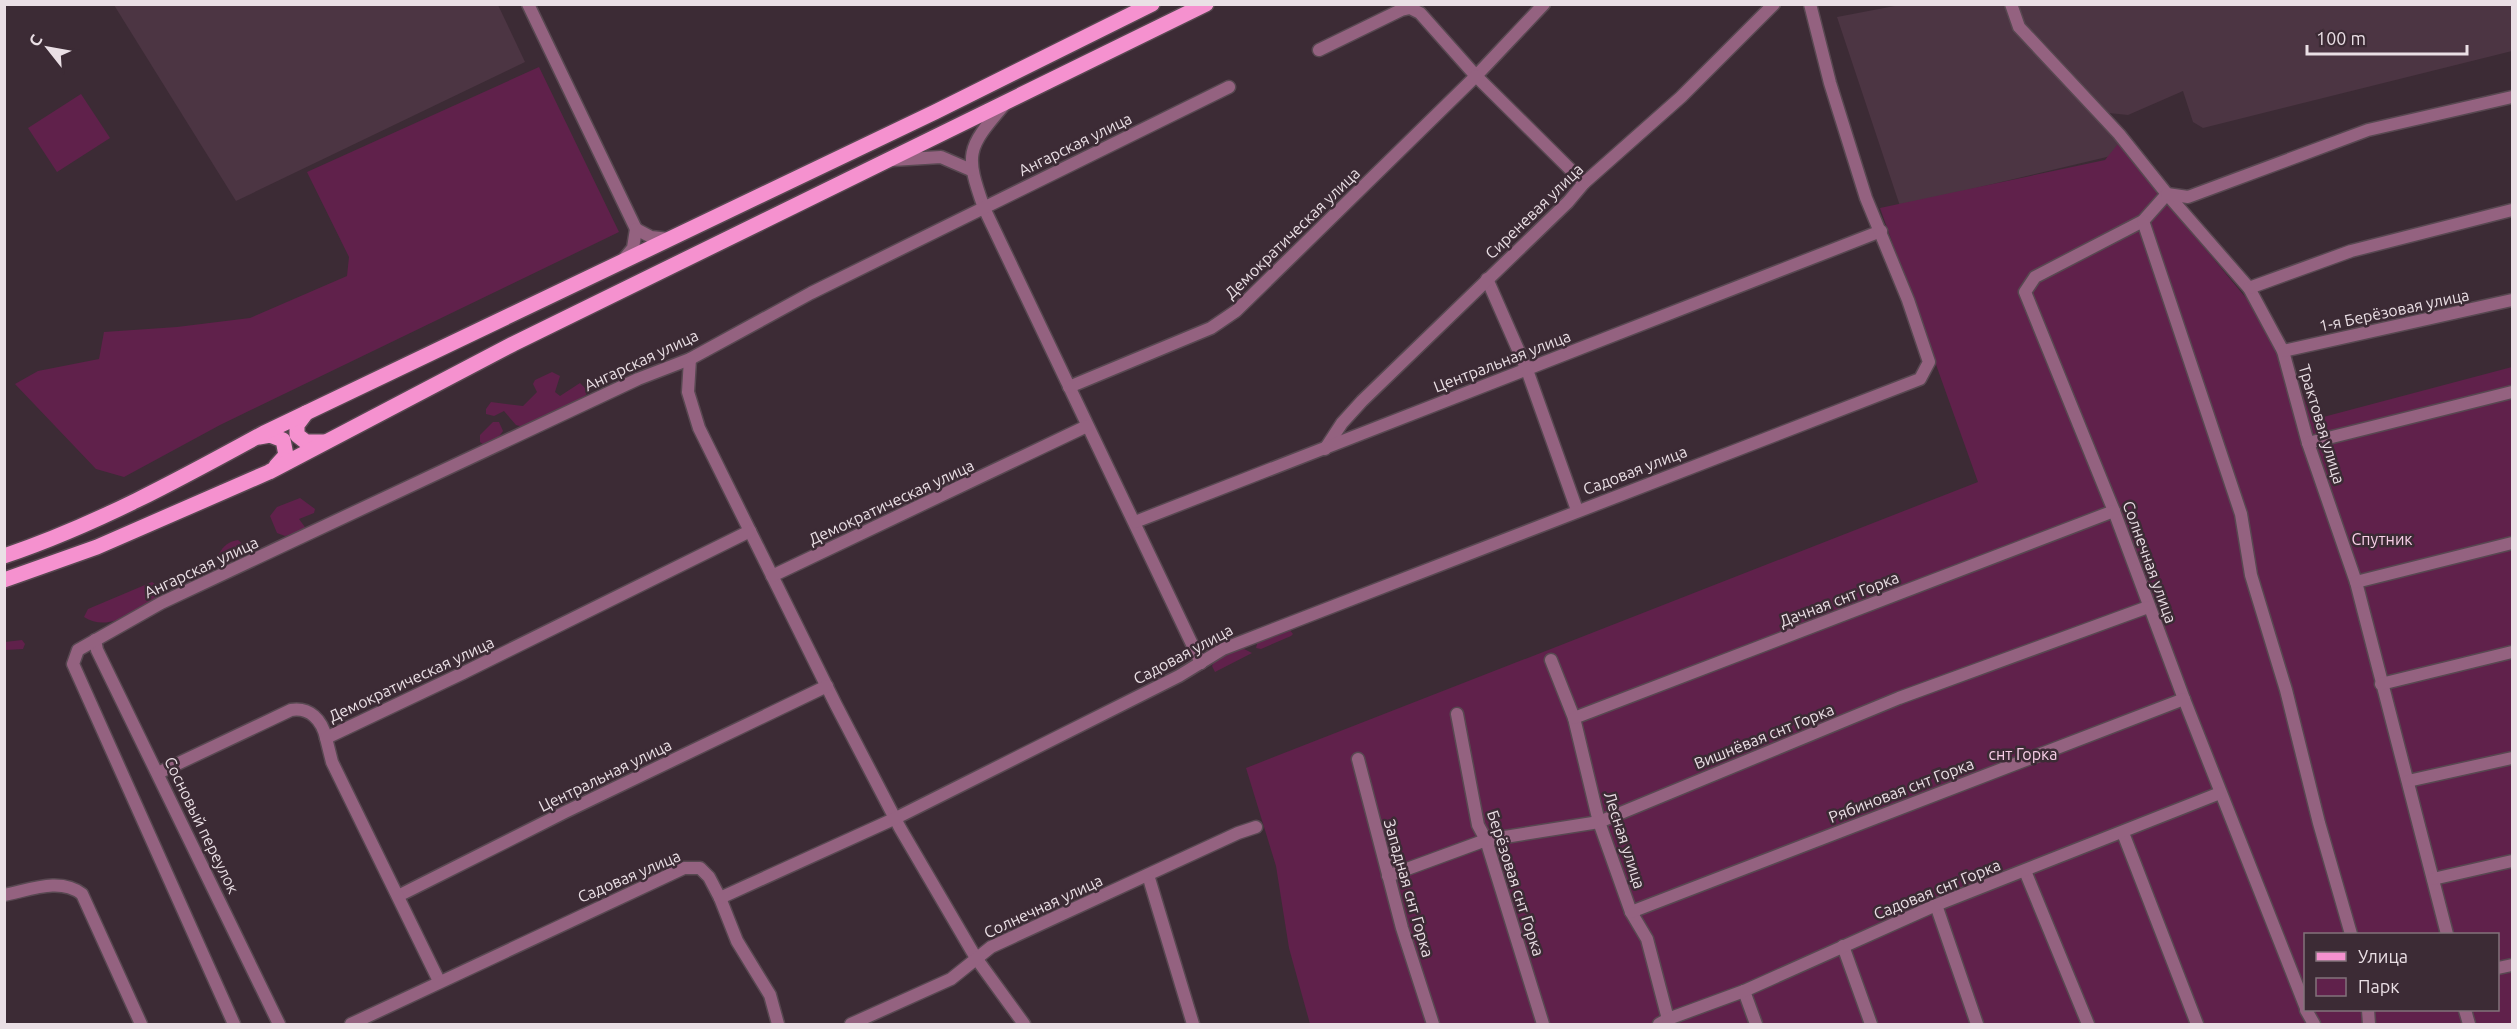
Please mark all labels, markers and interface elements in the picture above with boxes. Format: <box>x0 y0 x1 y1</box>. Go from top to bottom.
north arrow <box>18 18 78 78</box>
scale bar <box>2307 18 2468 56</box>
text: 100 m <box>2316 28 2366 48</box>
text: С <box>25 31 45 49</box>
street label: Ангарская улица <box>1015 109 1135 179</box>
street label: Сиреневая улица <box>1481 160 1587 262</box>
street label: Демократическая улица <box>1221 164 1363 302</box>
street label: 1-я Берёзовая улица <box>2317 285 2471 335</box>
street label: Ангарская улица <box>581 326 701 394</box>
street label: Центральная улица <box>1431 327 1573 395</box>
street label: Трактовая улица <box>2295 362 2349 486</box>
street label: Садовая улица <box>1580 442 1690 498</box>
street label: Демократическая улица <box>805 456 977 548</box>
street label: Солнечная улица <box>2120 498 2180 626</box>
park label: Спутник <box>2351 530 2413 548</box>
street label: Ангарская улица <box>141 533 261 601</box>
street label: Дачная снт Горка <box>1777 568 1901 630</box>
street label: Садовая улица <box>1130 620 1236 688</box>
street label: Демократическая улица <box>325 633 497 725</box>
street label: Вишнёвая снт Горка <box>1691 700 1837 772</box>
street label: Центральная улица <box>536 735 674 815</box>
park label: снт Горка <box>1988 745 2058 763</box>
street label: Сосновый переулок <box>161 754 243 896</box>
street label: Рябиновая снт Горка <box>1826 754 1976 826</box>
street label: Лесная улица <box>1601 789 1649 891</box>
street label: Берёзовая снт Горка <box>1484 808 1548 958</box>
street label: Западная снт Горка <box>1381 817 1437 959</box>
street label: Садовая улица <box>575 846 683 906</box>
street label: Садовая снт Горка <box>1871 855 2003 923</box>
street label: Солнечная улица <box>981 871 1105 941</box>
legend <box>2304 933 2499 1011</box>
text: Улица <box>2358 946 2408 966</box>
text: Парк <box>2358 976 2399 996</box>

